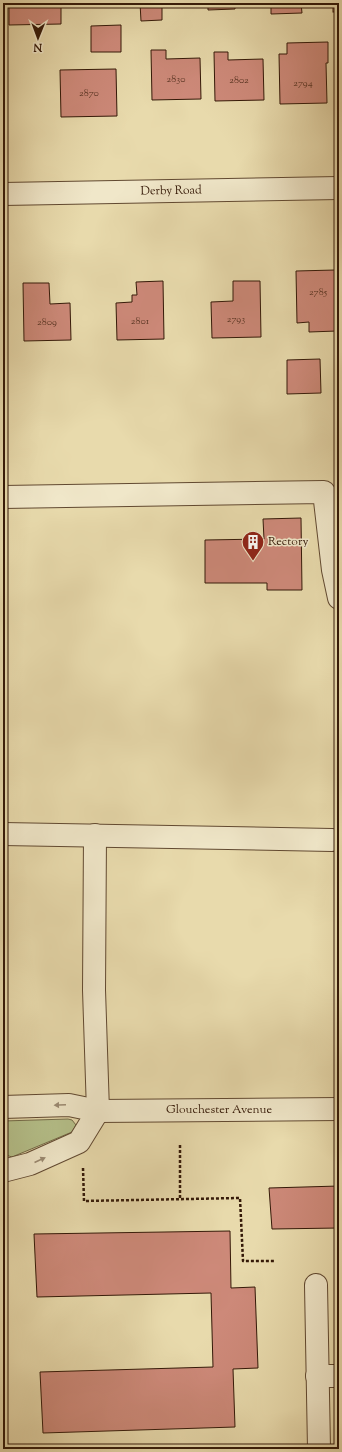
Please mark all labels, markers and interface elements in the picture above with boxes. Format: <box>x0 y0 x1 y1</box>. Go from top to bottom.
north arrow <box>18 18 58 58</box>
text: N <box>33 39 43 55</box>
house number: 2830 <box>167 72 185 87</box>
house number: 2802 <box>229 73 249 88</box>
house number: 2794 <box>293 76 313 91</box>
house number: 2870 <box>79 86 99 101</box>
street label: Derby Road <box>140 181 202 201</box>
house number: 2785 <box>309 285 328 300</box>
house number: 2793 <box>227 312 245 327</box>
house number: 2801 <box>131 314 150 329</box>
house number: 2809 <box>37 315 57 330</box>
building icon: Rectory <box>240 529 266 562</box>
place label: Rectory <box>268 533 308 551</box>
street label: Glouchester Avenue <box>166 1101 272 1119</box>
one-way arrow <box>54 1102 66 1109</box>
one-way arrow <box>35 1157 46 1163</box>

